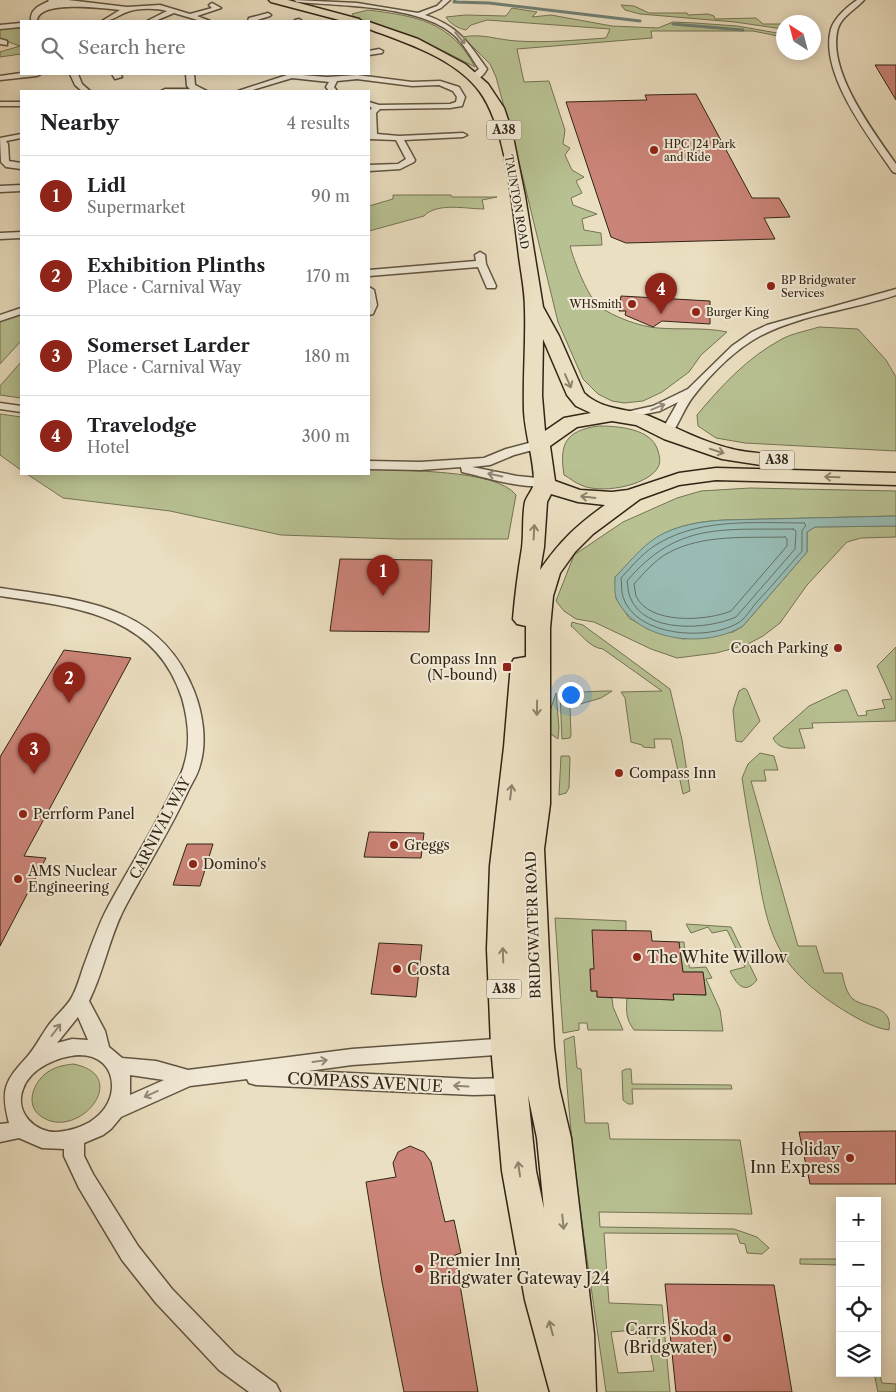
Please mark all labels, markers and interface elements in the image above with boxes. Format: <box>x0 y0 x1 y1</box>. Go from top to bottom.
north arrow <box>776 15 821 60</box>
search box <box>20 20 370 75</box>
one-way arrow <box>455 31 466 44</box>
icon: search <box>38 34 66 62</box>
text: Search here <box>78 36 186 59</box>
text: Nearby <box>40 110 119 135</box>
text: 4 results <box>287 113 350 133</box>
road number: A38 <box>486 120 522 140</box>
place label: HPC J24 Park and Ride <box>664 137 736 164</box>
marker: HPC J24 Park and Ride <box>648 144 660 156</box>
street label: TAUNTON ROAD <box>502 154 532 250</box>
text: Lidl <box>87 174 126 197</box>
text: 1 <box>52 186 60 206</box>
text: 90 m <box>311 186 350 206</box>
text: Supermarket <box>87 197 185 217</box>
text: Exhibition Plinths <box>87 254 265 277</box>
text: 2 <box>51 266 61 286</box>
text: 170 m <box>306 266 350 286</box>
pin: 4 <box>645 273 677 314</box>
place label: BP Bridgwater Services <box>781 273 856 300</box>
text: Place · Carnival Way <box>87 277 241 297</box>
marker: BP Bridgwater Services <box>765 280 777 292</box>
place label: WHSmith <box>569 297 622 311</box>
marker: WHSmith <box>626 298 638 310</box>
place label: Burger King <box>706 305 769 319</box>
marker: Burger King <box>690 306 702 318</box>
text: Somerset Larder <box>87 334 250 357</box>
text: 3 <box>51 346 61 366</box>
text: 180 m <box>304 346 350 366</box>
text: Place · Carnival Way <box>87 357 241 377</box>
one-way arrow <box>564 373 574 388</box>
one-way arrow <box>650 402 665 411</box>
text: Travelodge <box>87 414 197 437</box>
text: 4 <box>51 426 61 446</box>
text: 300 m <box>302 426 350 446</box>
text: Hotel <box>87 437 130 457</box>
one-way arrow <box>709 447 725 456</box>
road number: A38 <box>760 450 794 470</box>
one-way arrow <box>487 470 503 480</box>
one-way arrow <box>824 472 840 481</box>
one-way arrow <box>580 492 596 502</box>
one-way arrow <box>530 525 539 541</box>
pin: 1 <box>367 555 399 596</box>
place label: Coach Parking <box>731 639 829 657</box>
marker: Coach Parking <box>832 642 844 654</box>
place label: Compass Inn (N-bound) <box>410 650 497 684</box>
marker: Compass Inn (N-bound) <box>501 661 513 673</box>
pin: 2 <box>53 662 85 703</box>
your location <box>558 682 584 708</box>
one-way arrow <box>533 699 542 715</box>
pin: 3 <box>18 733 50 774</box>
place label: Compass Inn <box>629 764 716 782</box>
marker: Compass Inn <box>613 767 625 779</box>
street label: CARNIVAL WAY <box>126 773 195 882</box>
one-way arrow <box>506 785 516 801</box>
place label: Perrform Panel <box>33 805 135 823</box>
marker: Perrform Panel <box>17 808 29 820</box>
place label: Greggs <box>404 836 450 854</box>
marker: Greggs <box>388 839 400 851</box>
street label: BRIDGWATER ROAD <box>521 851 545 999</box>
place label: Domino's <box>203 855 266 873</box>
marker: Domino's <box>187 858 199 870</box>
place label: AMS Nuclear Engineering <box>27 862 117 896</box>
marker: AMS Nuclear Engineering <box>12 873 24 885</box>
one-way arrow <box>498 947 507 963</box>
place label: The White Willow <box>647 947 788 967</box>
marker: The White Willow <box>631 951 643 963</box>
place label: Costa <box>407 959 451 979</box>
marker: Costa <box>391 963 403 975</box>
road number: A38 <box>486 980 522 999</box>
one-way arrow <box>51 1024 62 1037</box>
one-way arrow <box>312 1056 328 1066</box>
street label: COMPASS AVENUE <box>287 1068 443 1096</box>
one-way arrow <box>454 1082 470 1091</box>
one-way arrow <box>144 1090 159 1099</box>
place label: Holiday Inn Express <box>750 1139 841 1177</box>
marker: Holiday Inn Express <box>844 1152 856 1164</box>
one-way arrow <box>514 1161 524 1177</box>
map controls <box>836 1197 881 1377</box>
button: + <box>836 1197 881 1242</box>
one-way arrow <box>558 1213 568 1229</box>
button: − <box>836 1242 881 1287</box>
place label: Premier Inn Bridgwater Gateway J24 <box>429 1250 610 1288</box>
marker: Premier Inn Bridgwater Gateway J24 <box>413 1263 425 1275</box>
button: locate <box>836 1287 881 1332</box>
place label: Carrs Škoda (Bridgwater) <box>624 1318 718 1357</box>
one-way arrow <box>546 1320 556 1336</box>
marker: Carrs Škoda (Bridgwater) <box>721 1332 733 1344</box>
button: layers <box>836 1332 881 1377</box>

